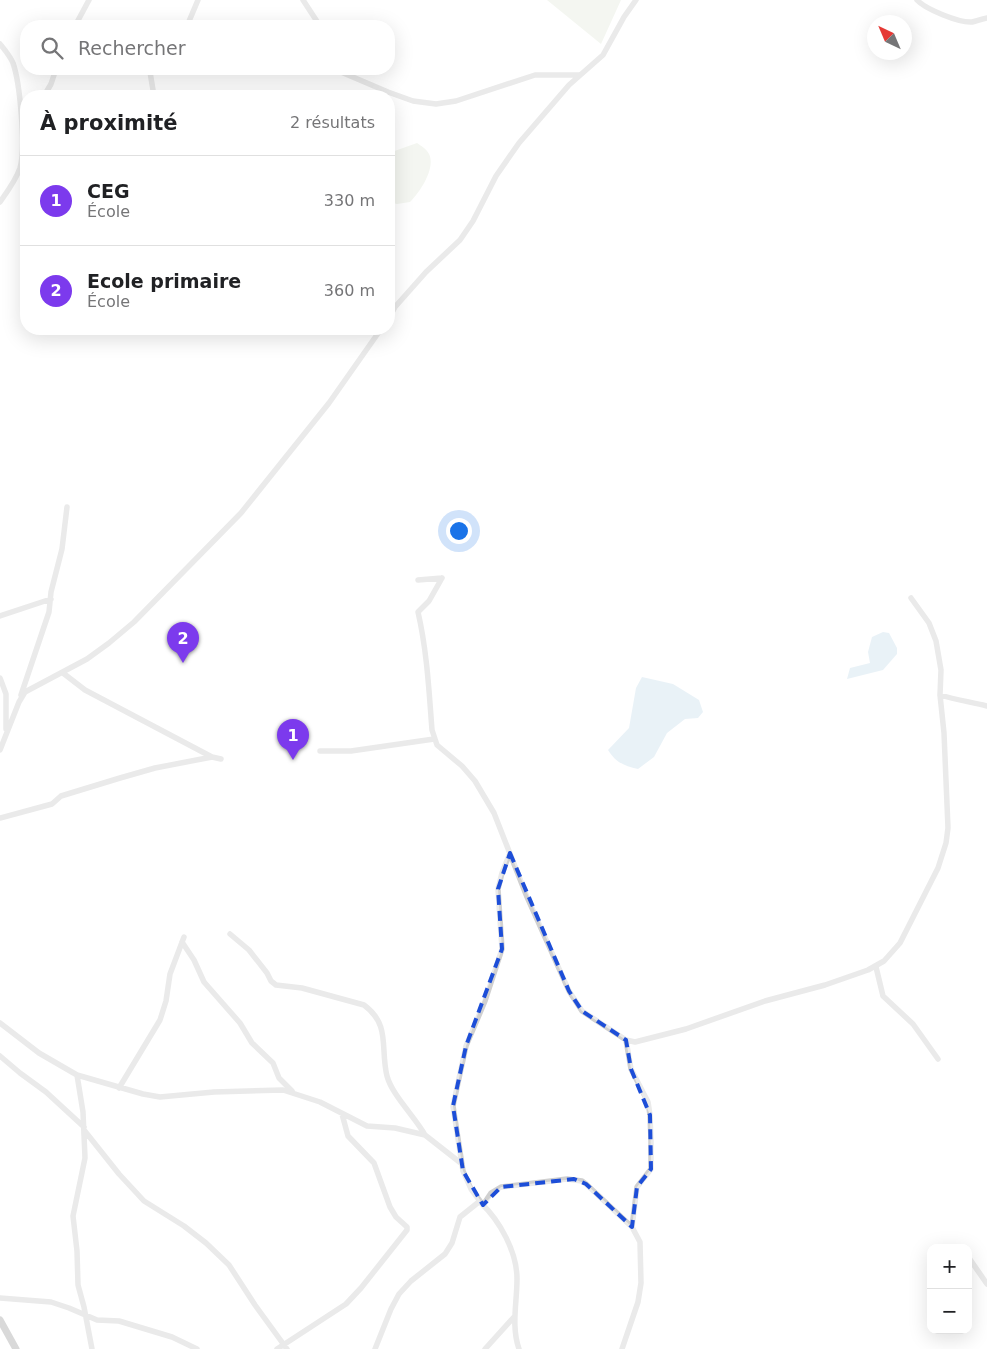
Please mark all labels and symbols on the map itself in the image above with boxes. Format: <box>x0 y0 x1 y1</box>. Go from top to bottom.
north arrow <box>867 15 912 60</box>
your location <box>446 518 472 544</box>
pin: 2 <box>167 622 199 663</box>
pin: 1 <box>277 719 309 760</box>

